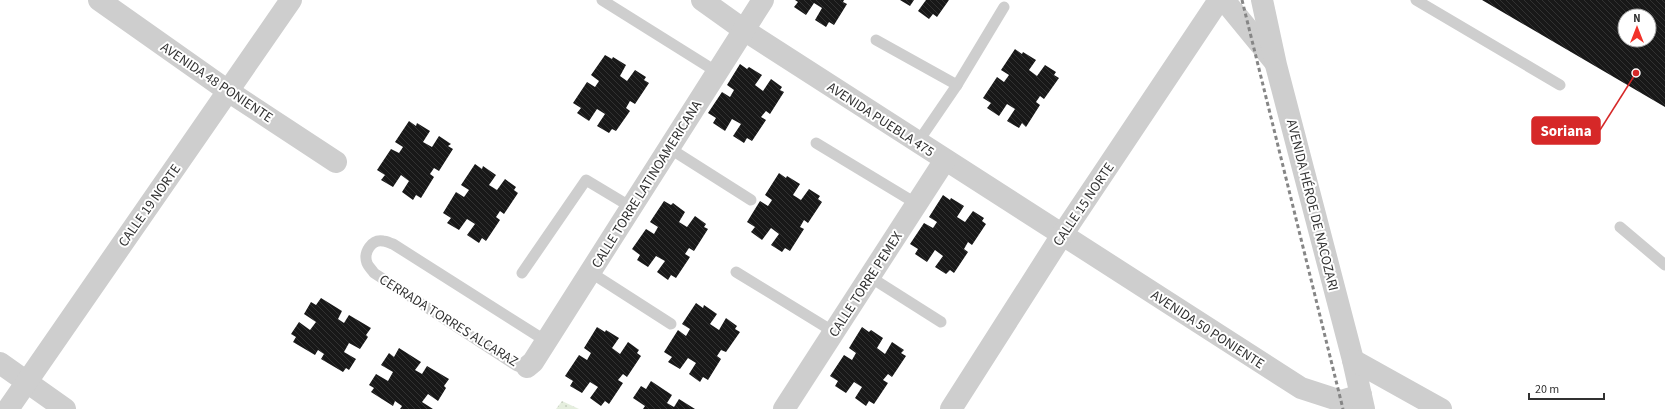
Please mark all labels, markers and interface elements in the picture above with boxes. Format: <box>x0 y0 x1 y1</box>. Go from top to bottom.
north arrow <box>1617 8 1657 48</box>
text: N <box>1633 11 1641 26</box>
street label: AVENIDA 48 PONIENTE <box>156 38 277 128</box>
street label: AVENIDA PUEBLA 475 <box>823 78 938 162</box>
street label: CALLE TORRE LATINOAMERICANA <box>587 97 707 272</box>
street label: AVENIDA HÉROE DE NACOZARI <box>1281 117 1343 293</box>
callout: Soriana <box>1532 117 1600 144</box>
text: Soriana <box>1540 121 1592 142</box>
street label: CALLE 15 NORTE <box>1048 159 1119 250</box>
street label: CALLE 19 NORTE <box>114 160 186 251</box>
street label: CALLE TORRE PEMEX <box>824 228 907 341</box>
street label: CERRADA TORRES ALCARAZ <box>375 270 522 372</box>
street label: AVENIDA 50 PONIENTE <box>1147 286 1268 374</box>
scale bar <box>1529 375 1604 401</box>
text: 20 m <box>1535 381 1559 398</box>

